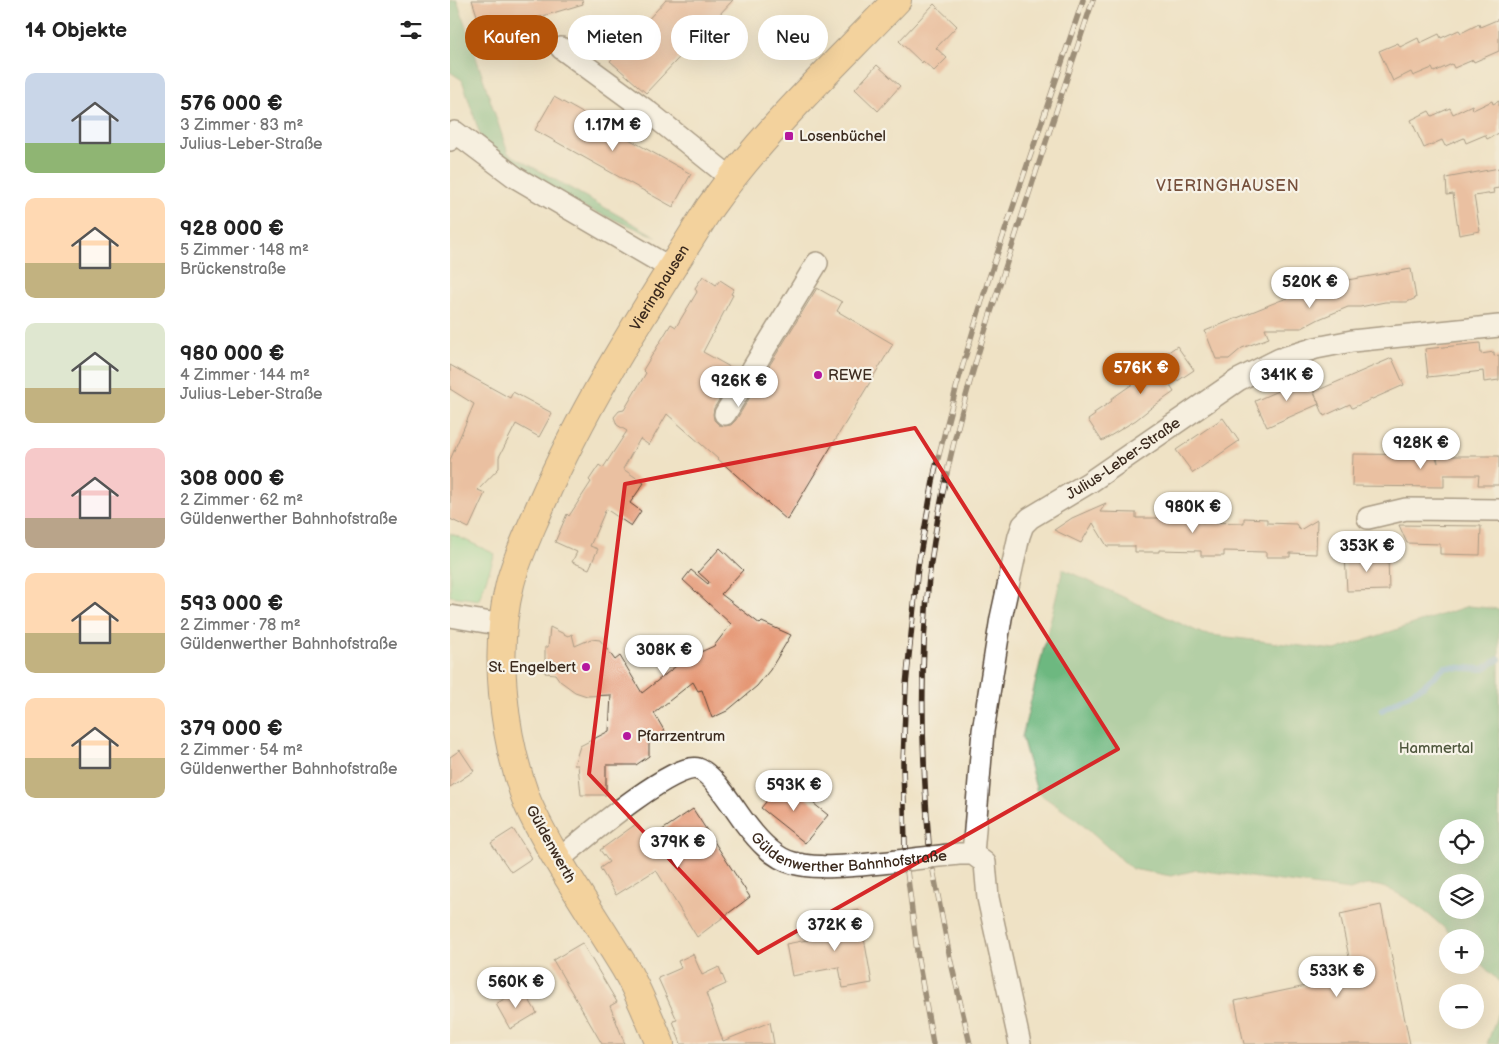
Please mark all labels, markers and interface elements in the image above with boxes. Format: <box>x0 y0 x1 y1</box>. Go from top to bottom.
chip: Kaufen <box>465 15 558 60</box>
chip: Mieten <box>568 15 661 60</box>
chip: Filter <box>671 15 748 60</box>
chip: Neu <box>758 15 828 60</box>
icon: filters <box>397 16 425 44</box>
text: 14 Objekte <box>25 18 127 43</box>
text: 576 000 € <box>180 91 283 116</box>
icon: home <box>65 93 125 153</box>
pin: 1.17M € <box>567 110 659 152</box>
text: 3 Zimmer · 83 m² <box>180 116 304 135</box>
text: 1.17M € <box>585 116 641 135</box>
place label: Losenbüchel <box>799 127 886 146</box>
marker: Losenbüchel <box>783 130 795 142</box>
text: Julius-Leber-Straße <box>180 135 323 154</box>
district label: VIERINGHAUSEN <box>1156 177 1300 196</box>
text: 928 000 € <box>180 216 284 241</box>
icon: home <box>65 218 125 278</box>
text: 5 Zimmer · 148 m² <box>180 241 309 260</box>
street label: Vieringhausen <box>626 241 694 334</box>
text: Brückenstraße <box>180 260 286 279</box>
pin: 520K € <box>1269 266 1351 309</box>
text: 520K € <box>1282 273 1338 292</box>
text: 980 000 € <box>180 341 284 366</box>
icon: home <box>65 343 125 403</box>
pin: 576K € <box>1100 352 1182 395</box>
text: 576K € <box>1114 359 1168 378</box>
pin: 341K € <box>1246 360 1328 402</box>
text: 4 Zimmer · 144 m² <box>180 366 310 385</box>
pin: 926K € <box>698 366 780 408</box>
place label: REWE <box>828 366 872 385</box>
text: 341K € <box>1261 366 1313 385</box>
marker: REWE <box>812 369 824 381</box>
text: 926K € <box>711 372 767 391</box>
text: Julius-Leber-Straße <box>180 385 323 404</box>
street label: Julius-Leber-Straße <box>1063 413 1184 504</box>
pin: 928K € <box>1380 428 1462 470</box>
text: 928K € <box>1393 434 1449 453</box>
text: 308 000 € <box>180 466 284 491</box>
icon: home <box>65 468 125 528</box>
text: 2 Zimmer · 62 m² <box>180 491 303 510</box>
pin: 980K € <box>1152 492 1234 534</box>
text: 980K € <box>1165 498 1221 517</box>
text: Güldenwerther Bahnhofstraße <box>180 510 397 529</box>
pin: 353K € <box>1326 530 1408 573</box>
text: 353K € <box>1339 537 1395 556</box>
text: 593 000 € <box>180 591 283 616</box>
icon: home <box>65 593 125 653</box>
text: 2 Zimmer · 78 m² <box>180 616 301 635</box>
pin: 308K € <box>623 634 705 677</box>
text: Güldenwerther Bahnhofstraße <box>180 635 397 654</box>
text: 308K € <box>636 641 692 660</box>
place label: St. Engelbert <box>489 658 576 677</box>
marker: St. Engelbert <box>580 661 592 673</box>
text: 379 000 € <box>180 716 283 741</box>
icon: home <box>65 718 125 778</box>
place label: Pfarrzentrum <box>637 727 725 746</box>
marker: Pfarrzentrum <box>621 730 633 742</box>
park label: Hammertal <box>1399 739 1473 758</box>
text: 2 Zimmer · 54 m² <box>180 741 303 760</box>
text: Güldenwerther Bahnhofstraße <box>180 760 397 779</box>
pin: 593K € <box>753 770 835 812</box>
text: 593K € <box>766 776 822 795</box>
street label: Güldenwerth <box>521 802 580 887</box>
map controls <box>1439 819 1484 1029</box>
button: locate <box>1439 819 1484 864</box>
pin: 379K € <box>637 826 719 869</box>
street label: Güldenwerther Bahnhofstraße <box>746 828 948 877</box>
text: 379K € <box>651 833 705 852</box>
button: layers <box>1439 874 1484 919</box>
pin: 372K € <box>794 910 876 952</box>
text: 372K € <box>807 916 863 935</box>
button: + <box>1439 929 1484 974</box>
pin: 533K € <box>1296 956 1378 998</box>
text: 533K € <box>1309 962 1365 981</box>
pin: 560K € <box>475 966 557 1009</box>
text: 560K € <box>488 973 544 992</box>
button: − <box>1439 984 1484 1029</box>

